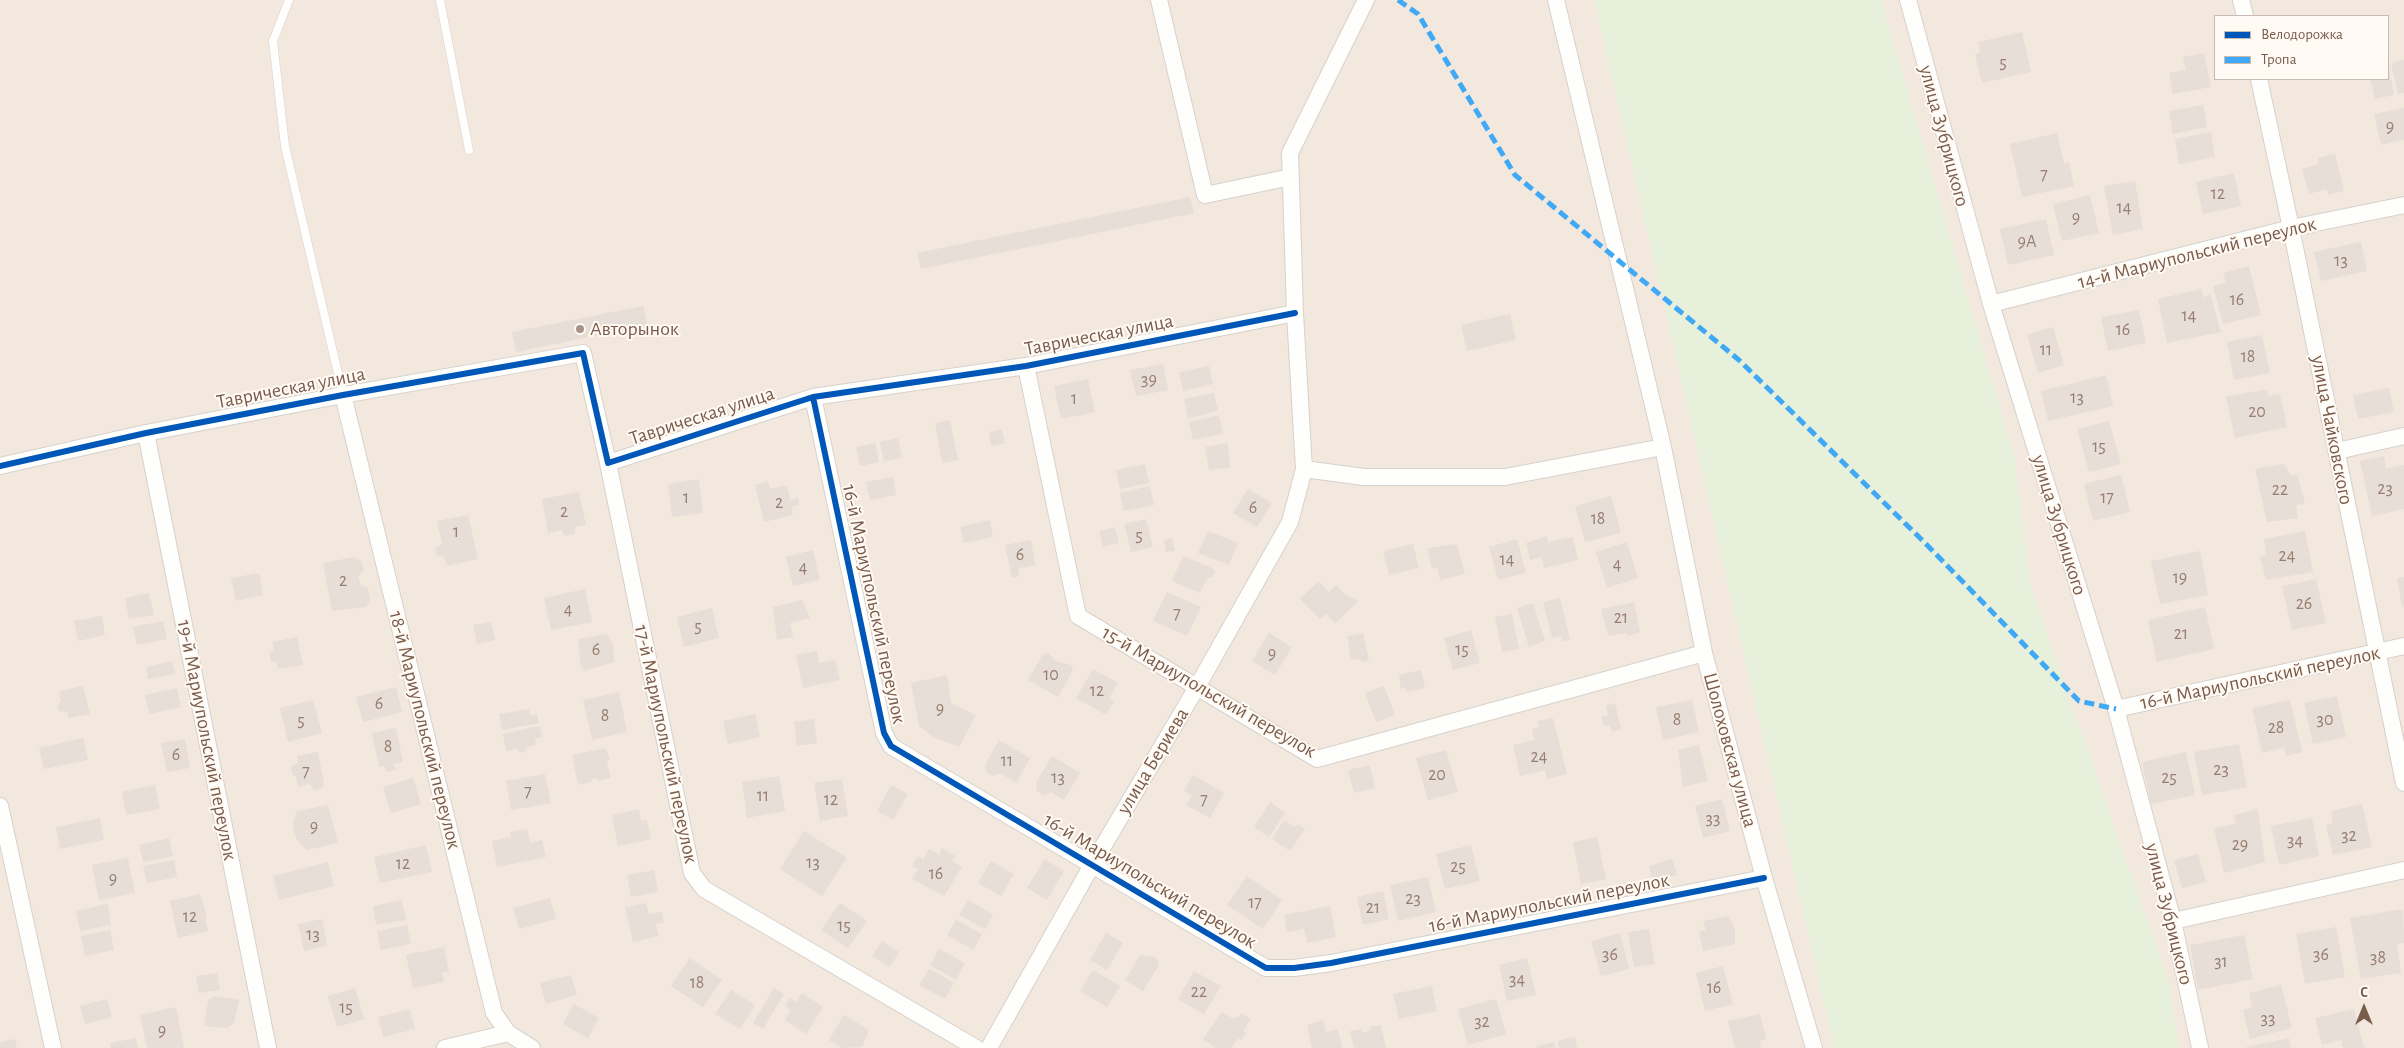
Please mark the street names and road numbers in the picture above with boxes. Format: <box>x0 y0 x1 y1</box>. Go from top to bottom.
street label: улица Зубрицкого <box>1914 63 1974 209</box>
street label: 14-й Мариупольский переулок <box>2075 212 2319 294</box>
street label: Таврическая улица <box>1023 309 1175 361</box>
street label: улица Чайковского <box>2306 353 2358 507</box>
street label: Таврическая улица <box>215 362 367 414</box>
street label: Таврическая улица <box>626 381 778 451</box>
street label: улица Зубрицкого <box>2026 452 2092 598</box>
street label: 16-й Мариупольский переулок <box>837 482 911 726</box>
street label: 18-й Мариупольский переулок <box>384 608 466 852</box>
street label: 19-й Мариупольский переулок <box>172 618 242 862</box>
street label: 15-й Мариупольский переулок <box>1098 621 1320 763</box>
street label: 17-й Мариупольский переулок <box>629 622 703 866</box>
street label: 16-й Мариупольский переулок <box>2138 641 2382 715</box>
street label: Шолоховская улица <box>1698 670 1762 830</box>
street label: улица Бериева <box>1112 704 1194 818</box>
street label: 16-й Мариупольский переулок <box>1039 808 1261 954</box>
street label: улица Зубрицкого <box>2140 841 2198 987</box>
street label: 16-й Мариупольский переулок <box>1427 868 1671 938</box>

